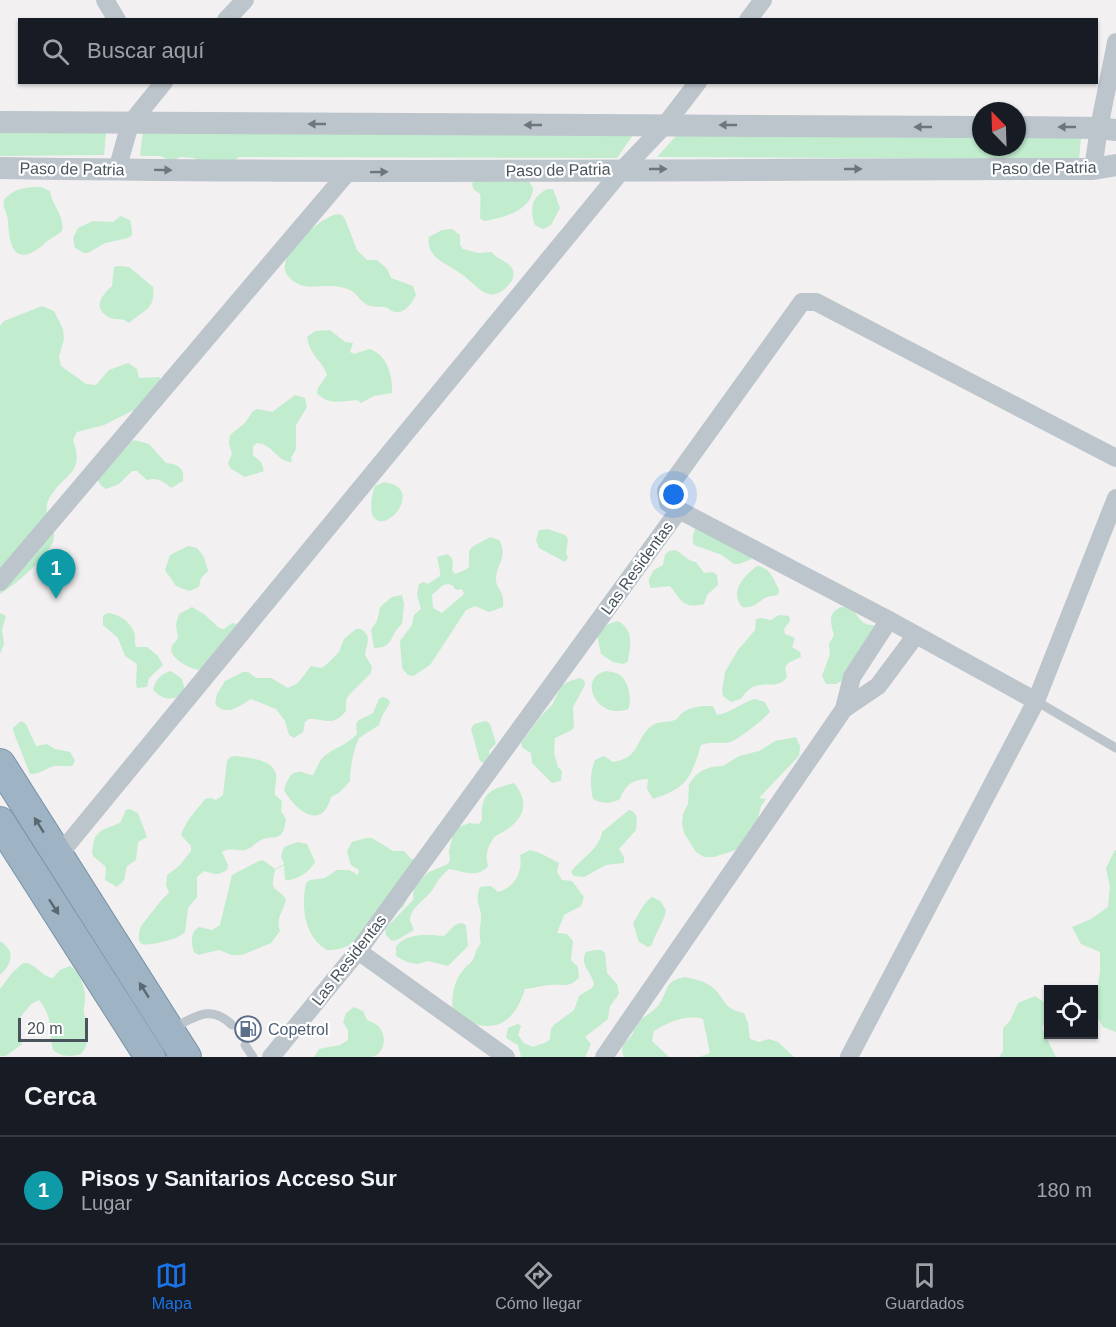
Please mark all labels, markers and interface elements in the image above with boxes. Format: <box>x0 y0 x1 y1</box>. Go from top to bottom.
search box <box>18 18 1098 84</box>
icon: search <box>39 35 72 68</box>
text: Buscar aquí <box>87 38 204 63</box>
north arrow <box>972 102 1026 156</box>
one-way arrow <box>307 119 326 129</box>
one-way arrow <box>523 120 542 130</box>
one-way arrow <box>718 120 737 130</box>
one-way arrow <box>913 122 932 131</box>
one-way arrow <box>1057 123 1076 132</box>
street label: Paso de Patria <box>991 159 1097 177</box>
street label: Paso de Patria <box>19 160 125 178</box>
street label: Paso de Patria <box>505 161 611 179</box>
one-way arrow <box>649 164 668 174</box>
one-way arrow <box>844 164 863 174</box>
one-way arrow <box>154 165 173 175</box>
one-way arrow <box>370 167 389 177</box>
your location <box>659 480 688 509</box>
street label: Las Residentas <box>598 518 676 618</box>
pin: 1 <box>36 550 76 599</box>
one-way arrow <box>33 818 45 834</box>
one-way arrow <box>48 899 59 915</box>
street label: Las Residentas <box>308 911 390 1009</box>
one-way arrow <box>138 982 149 998</box>
map controls <box>1044 985 1098 1039</box>
button: locate <box>1044 985 1098 1039</box>
fuel station icon: Copetrol <box>233 1014 263 1044</box>
scale bar <box>18 1015 88 1042</box>
text: 20 m <box>27 1020 63 1037</box>
place label: Copetrol <box>268 1021 328 1038</box>
text: Cerca <box>24 1081 96 1111</box>
text: Pisos y Sanitarios Acceso Sur <box>81 1166 397 1191</box>
text: 1 <box>38 1179 49 1201</box>
text: 180 m <box>1036 1179 1092 1201</box>
text: Lugar <box>81 1192 132 1214</box>
tab: Mapa <box>152 1259 192 1313</box>
tab: Cómo llegar <box>495 1259 582 1313</box>
tab: Guardados <box>885 1259 964 1313</box>

